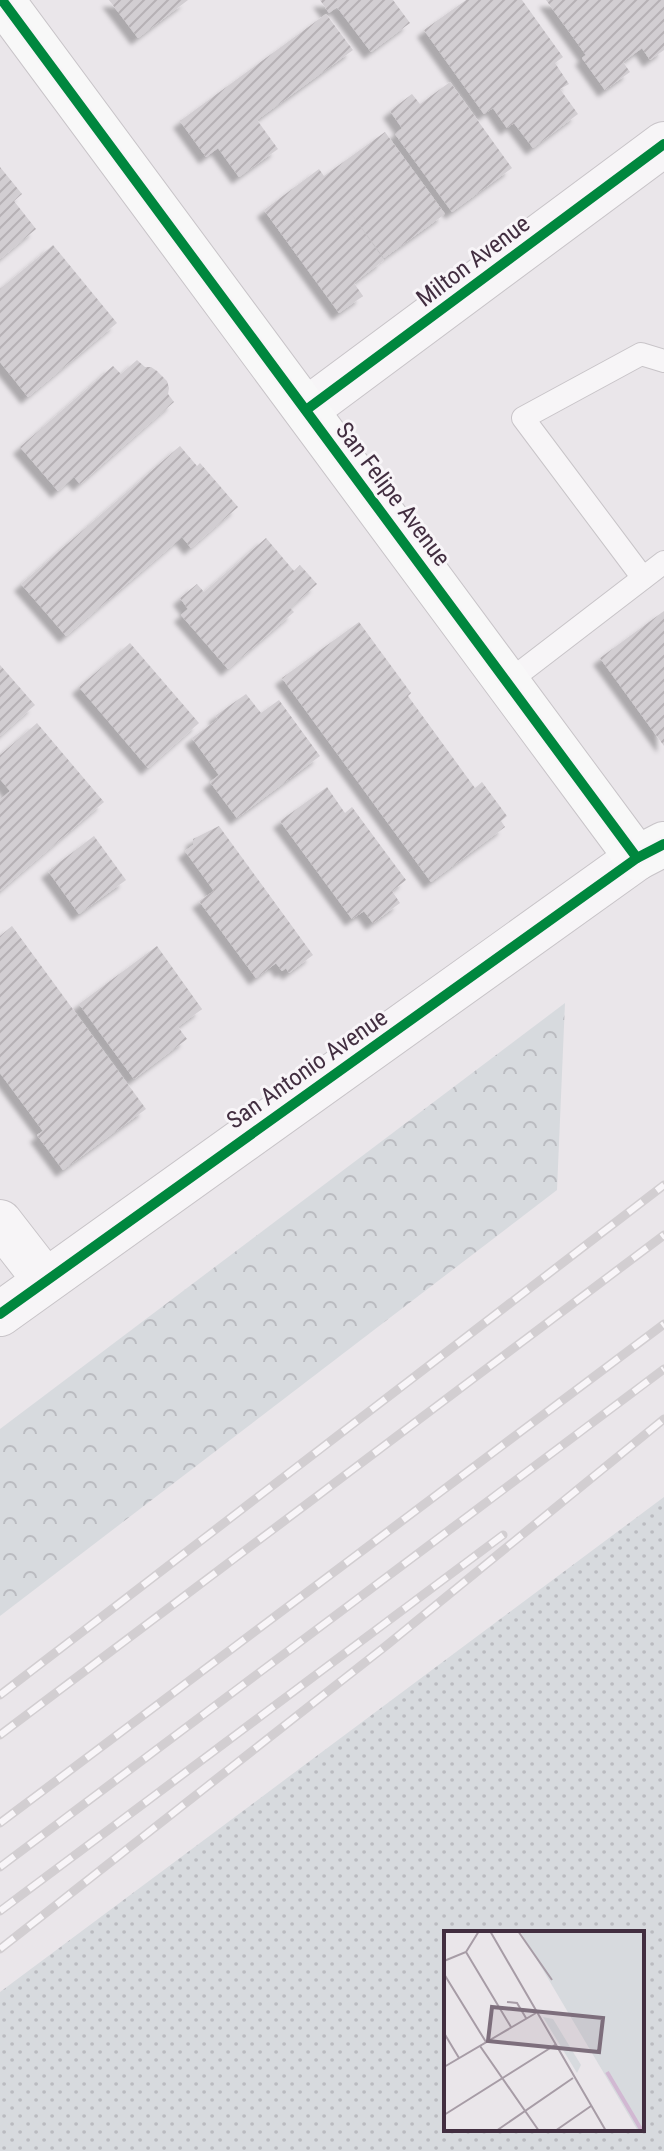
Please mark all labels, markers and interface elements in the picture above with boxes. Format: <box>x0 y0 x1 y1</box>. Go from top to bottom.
street label: Milton Avenue <box>411 209 535 313</box>
street label: San Felipe Avenue <box>330 417 456 571</box>
street label: San Antonio Avenue <box>221 1003 393 1135</box>
inset map <box>444 1931 644 2131</box>

